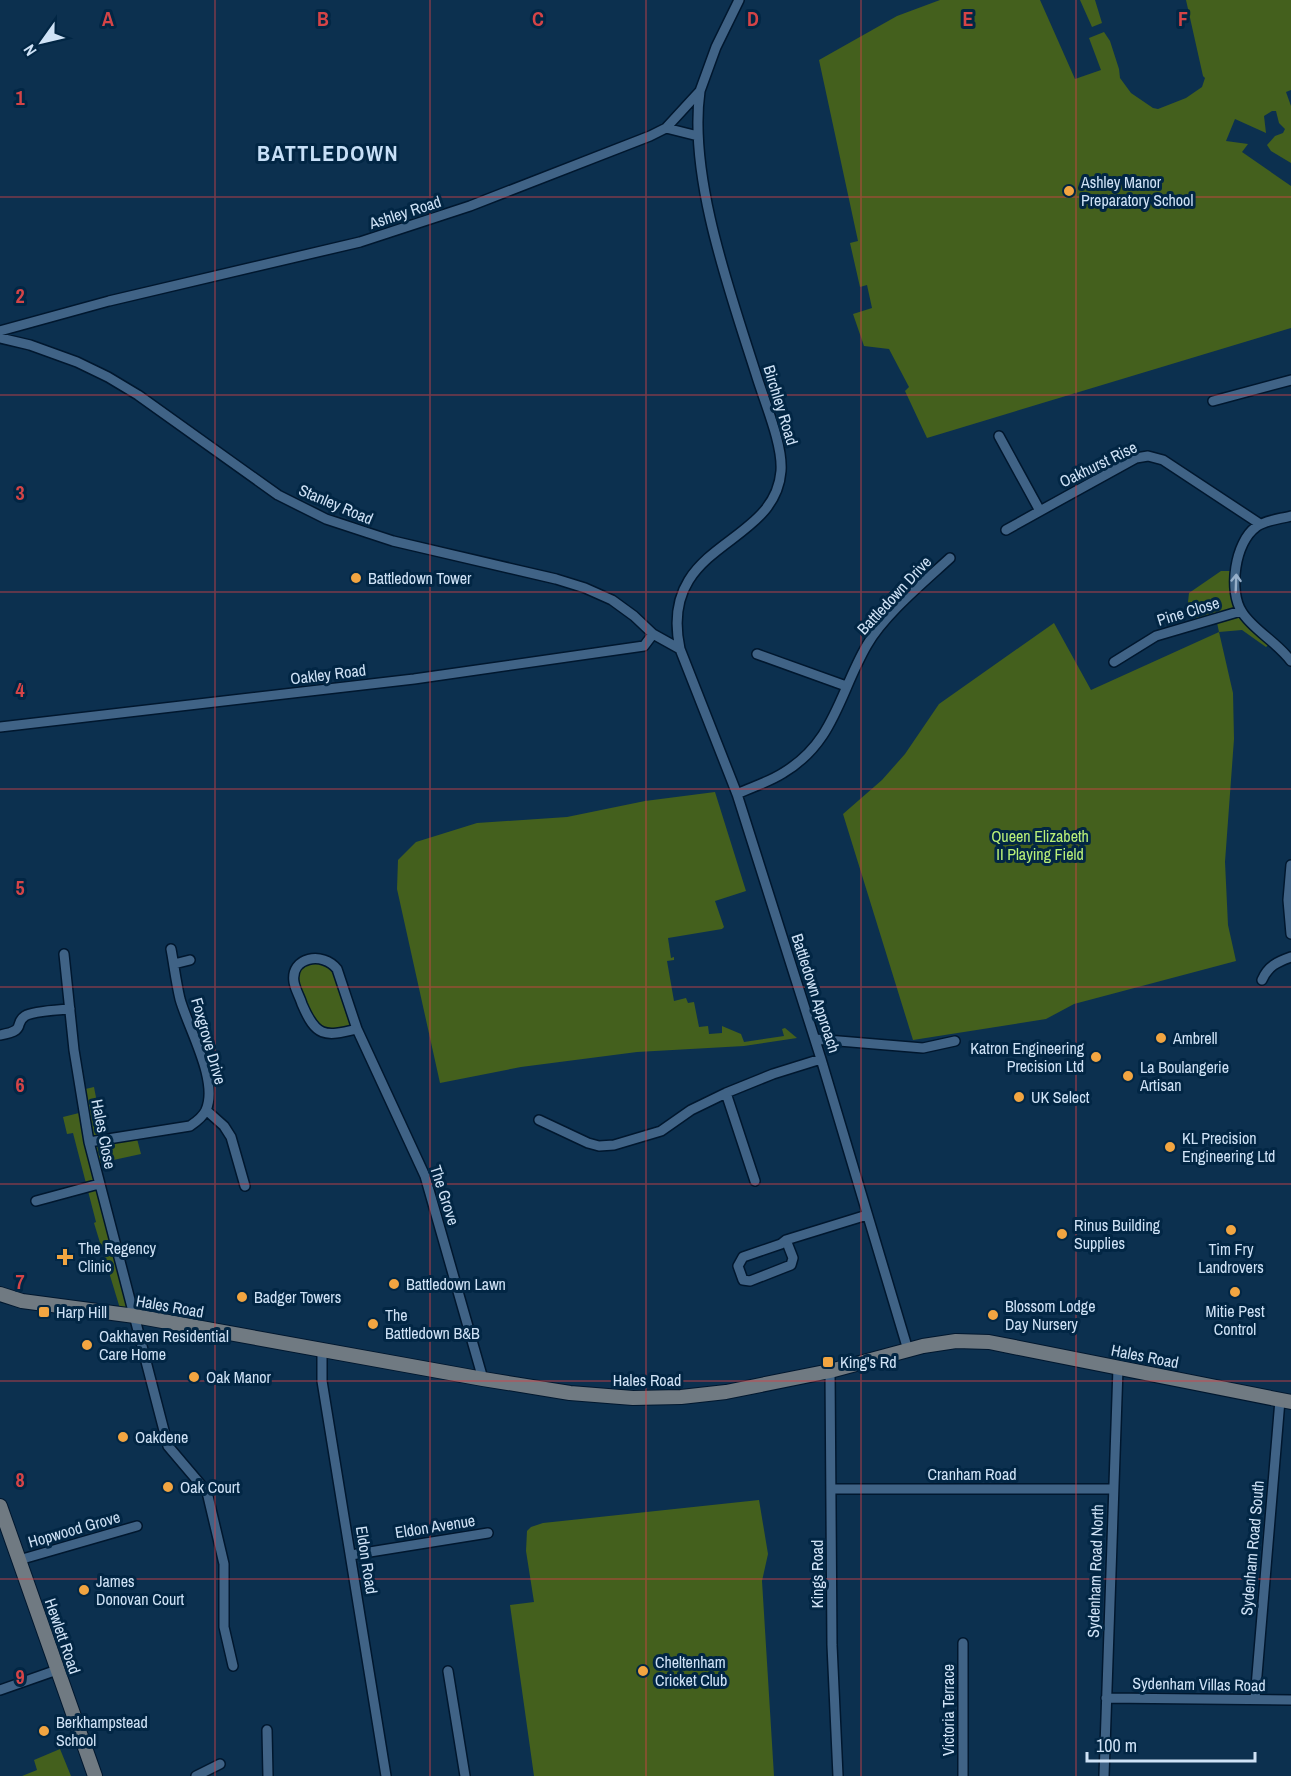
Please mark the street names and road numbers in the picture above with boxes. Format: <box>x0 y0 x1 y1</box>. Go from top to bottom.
street label: Ashley Road <box>365 190 444 234</box>
street label: Birchley Road <box>758 362 804 448</box>
street label: Oakhurst Rise <box>1055 436 1141 492</box>
street label: Stanley Road <box>295 478 377 530</box>
street label: Battledown Drive <box>852 551 936 639</box>
street label: Pine Close <box>1154 591 1222 631</box>
street label: Oakley Road <box>289 658 367 690</box>
street label: Battledown Approach <box>786 931 846 1055</box>
street label: Foxgrove Drive <box>186 995 232 1087</box>
street label: Hales Close <box>86 1097 122 1171</box>
street label: The Grove <box>425 1162 465 1228</box>
street label: Hales Road <box>134 1289 206 1323</box>
street label: Hales Road <box>1109 1339 1181 1373</box>
street label: Hales Road <box>613 1369 681 1391</box>
street label: Cranham Road <box>928 1463 1016 1485</box>
street label: Sydenham Road South <box>1235 1479 1269 1617</box>
street label: Sydenham Road North <box>1082 1504 1108 1638</box>
street label: Hopwood Grove <box>25 1505 123 1553</box>
street label: Eldon Avenue <box>393 1509 477 1543</box>
street label: Eldon Road <box>351 1524 383 1596</box>
street label: Kings Road <box>806 1540 828 1608</box>
street label: Hewlett Road <box>40 1595 86 1677</box>
street label: Victoria Terrace <box>937 1664 959 1756</box>
street label: Sydenham Villas Road <box>1132 1672 1266 1696</box>

